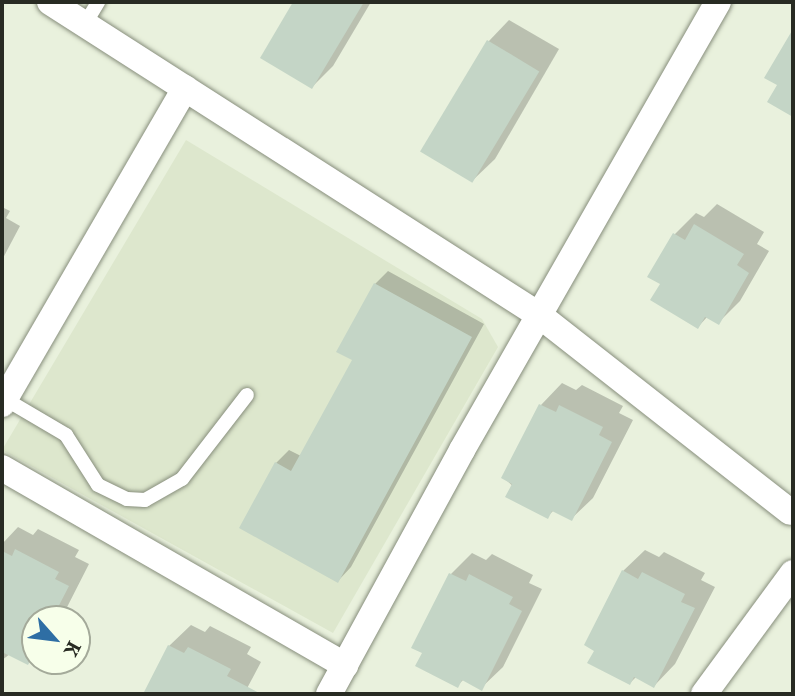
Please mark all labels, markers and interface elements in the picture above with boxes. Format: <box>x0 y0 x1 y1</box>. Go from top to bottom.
north arrow <box>21 605 91 675</box>
text: K <box>58 637 88 661</box>

